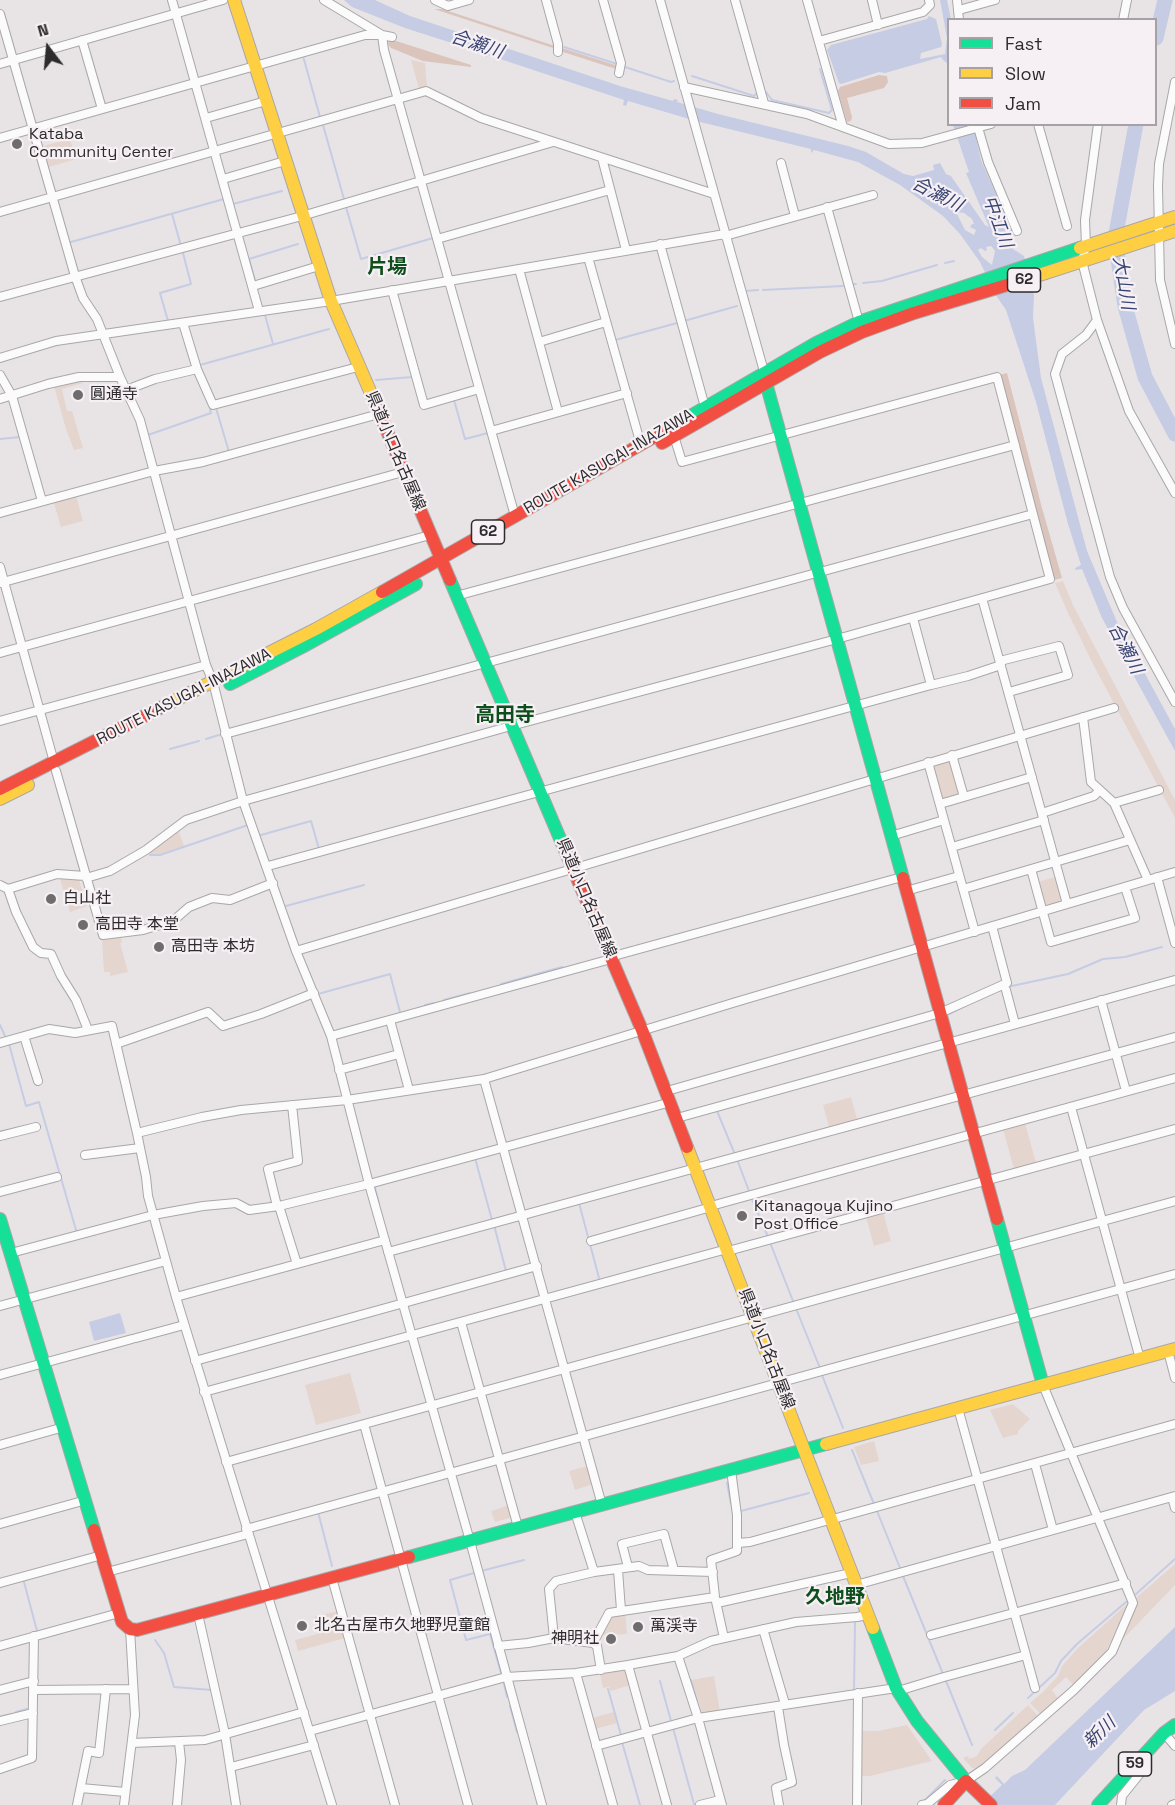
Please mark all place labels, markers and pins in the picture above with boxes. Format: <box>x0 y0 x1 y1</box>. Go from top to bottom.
place label: Kataba Community Center <box>29 125 173 163</box>
marker: Kataba Community Center <box>10 137 24 151</box>
place label: 圓通寺 <box>90 385 138 405</box>
marker: 圓通寺 <box>71 388 85 402</box>
place label: 白山社 <box>63 889 111 909</box>
marker: 白山社 <box>44 892 58 906</box>
place label: 高田寺 本堂 <box>95 915 179 935</box>
marker: 高田寺 本堂 <box>76 918 90 932</box>
place label: 高田寺 本坊 <box>171 937 255 957</box>
marker: 高田寺 本坊 <box>152 940 166 954</box>
place label: Kitanagoya Kujino Post Office <box>754 1197 893 1235</box>
marker: Kitanagoya Kujino Post Office <box>735 1209 749 1223</box>
place label: 北名古屋市久地野児童館 <box>314 1616 490 1636</box>
place label: 萬渓寺 <box>650 1617 698 1637</box>
marker: 北名古屋市久地野児童館 <box>295 1619 309 1633</box>
marker: 萬渓寺 <box>631 1620 645 1634</box>
place label: 神明社 <box>551 1629 599 1649</box>
marker: 神明社 <box>604 1632 618 1646</box>

